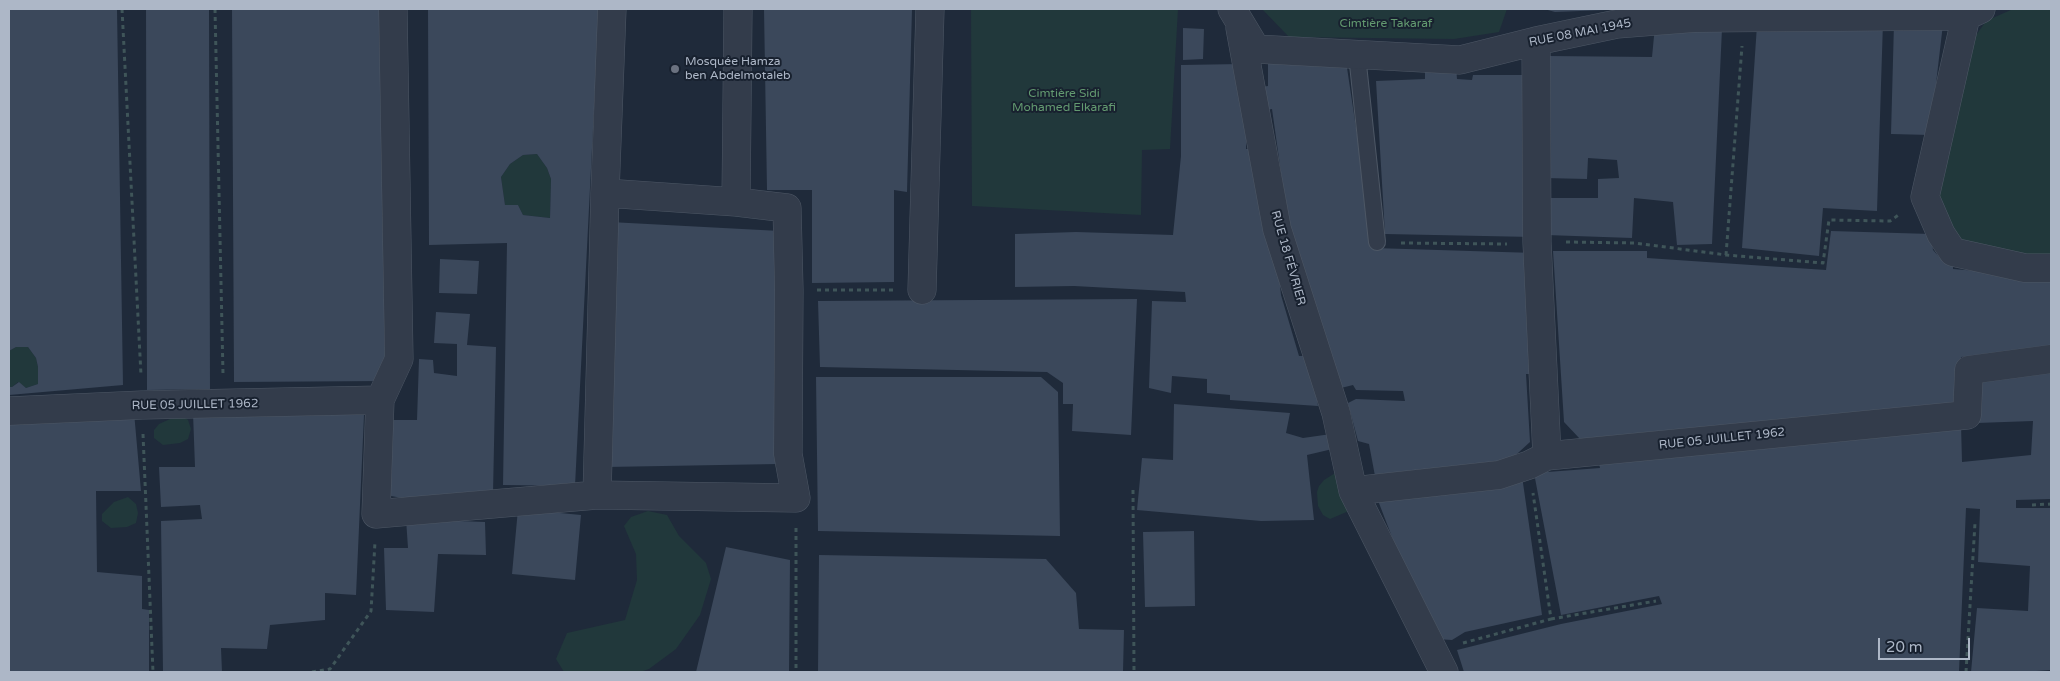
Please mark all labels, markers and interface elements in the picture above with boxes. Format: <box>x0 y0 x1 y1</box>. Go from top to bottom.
street label: RUE 08 MAI 1945 <box>1528 16 1632 50</box>
park label: Cimtière Takaraf <box>1340 17 1432 31</box>
place label: Mosquée Hamza ben Abdelmotaleb <box>685 55 791 83</box>
marker: Mosquée Hamza ben Abdelmotaleb <box>669 63 681 75</box>
park label: Cimtière Sidi Mohamed Elkarafi <box>1012 87 1116 115</box>
street label: RUE 18 FÉVRIER <box>1268 209 1308 307</box>
street label: RUE 05 JUILLET 1962 <box>132 397 258 413</box>
street label: RUE 05 JUILLET 1962 <box>1658 425 1786 453</box>
scale bar <box>1880 628 1972 660</box>
text: 20 m <box>1886 638 1923 656</box>

